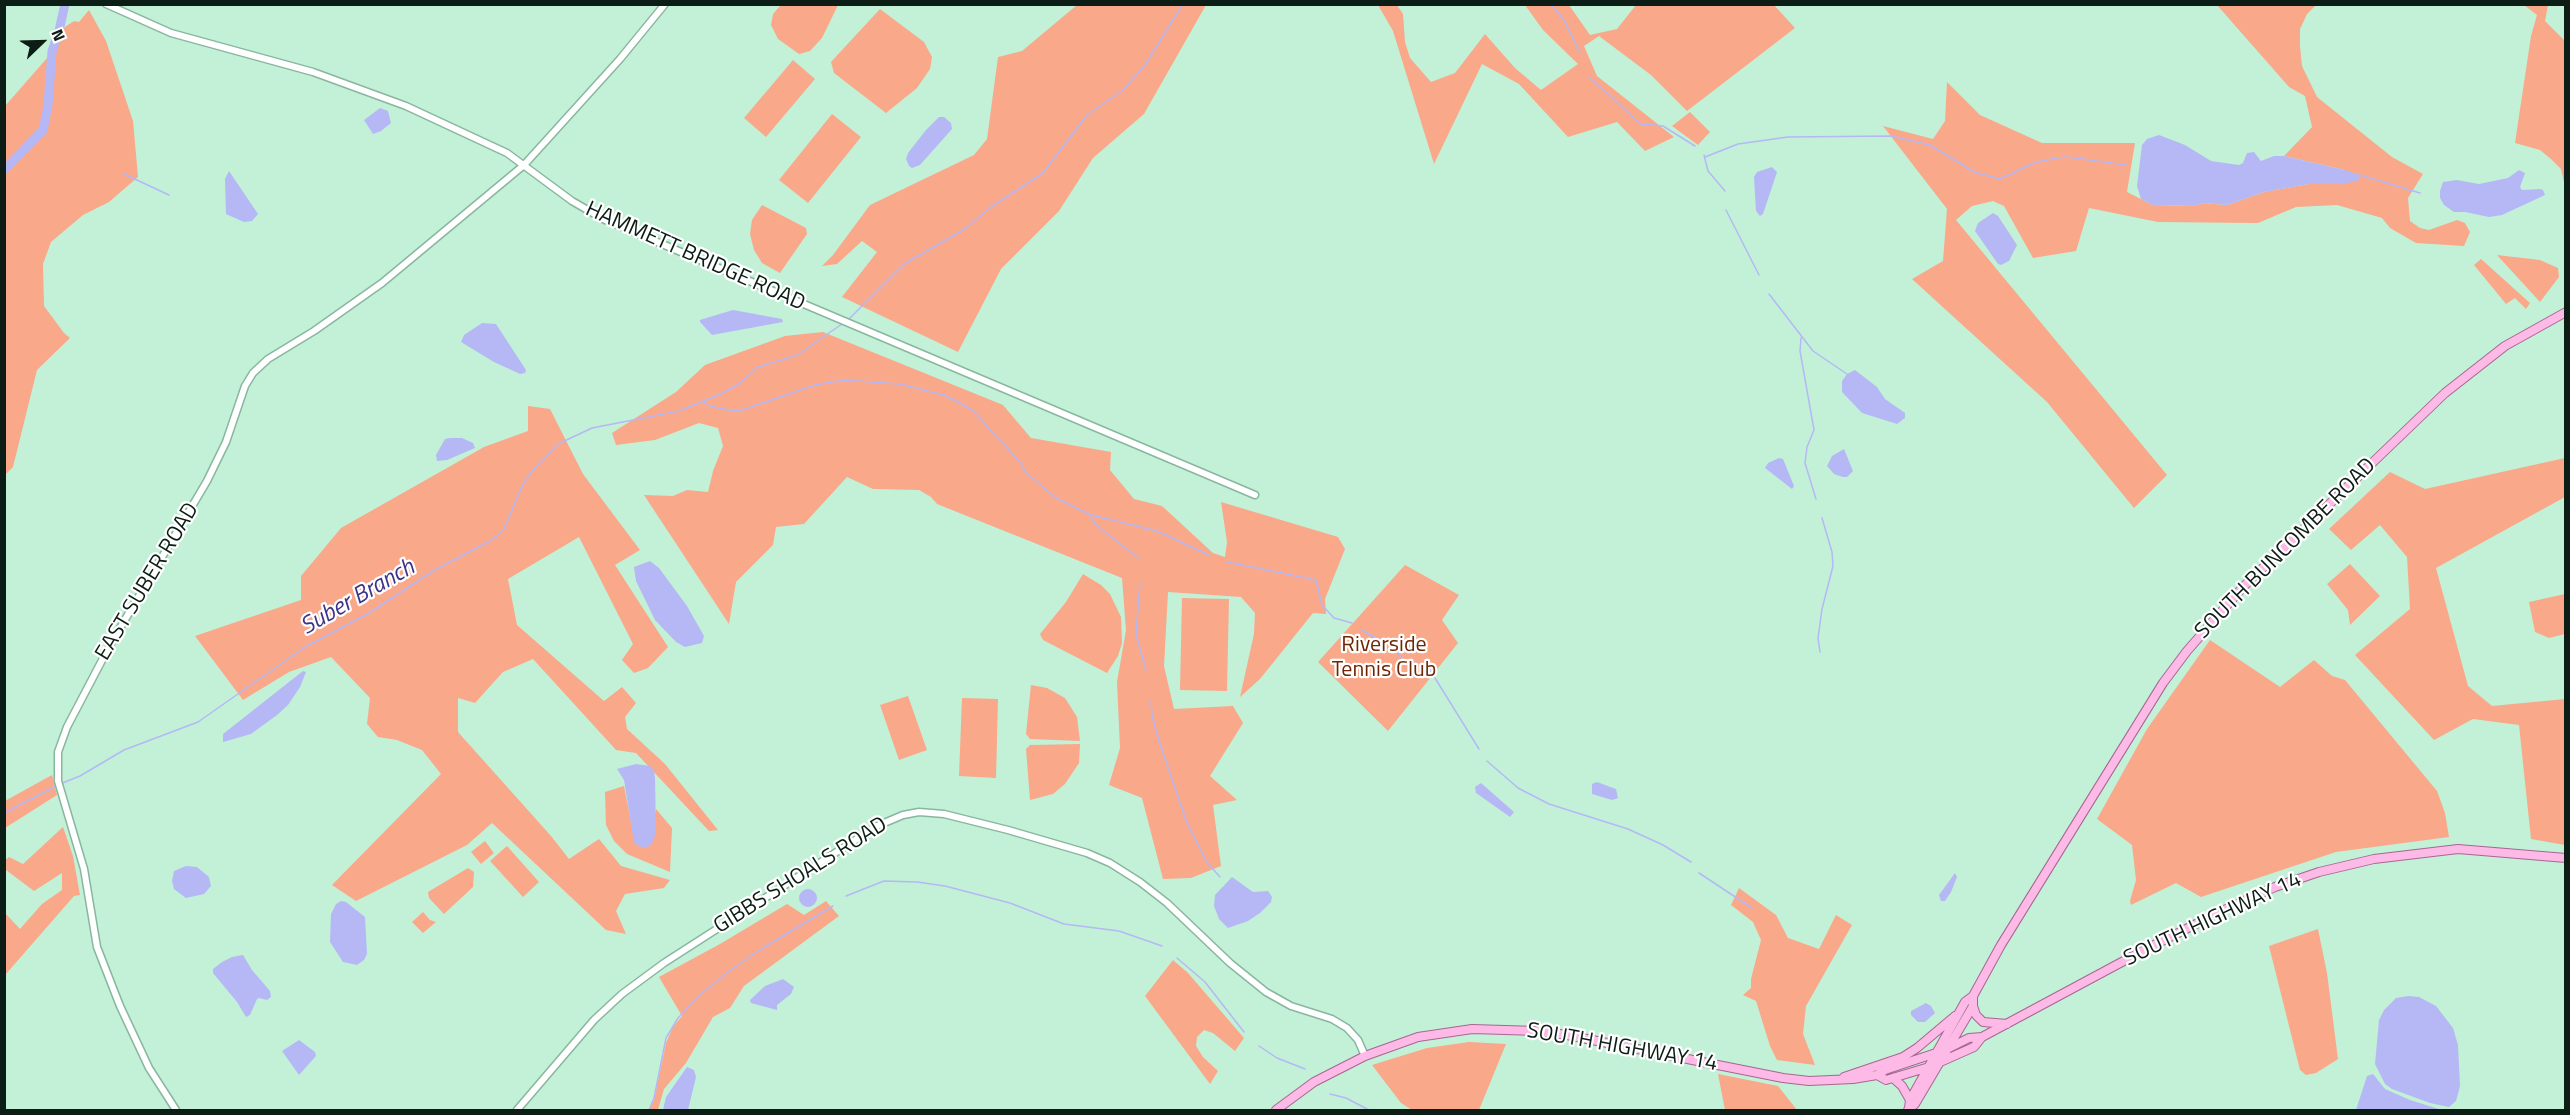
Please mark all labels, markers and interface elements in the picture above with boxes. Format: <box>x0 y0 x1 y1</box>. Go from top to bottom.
north arrow <box>12 12 72 72</box>
text: N <box>45 25 72 45</box>
street label: HAMMETT BRIDGE ROAD <box>581 197 809 317</box>
street label: SOUTH BUNCOMBE ROAD <box>2190 453 2382 645</box>
street label: EAST SUBER ROAD <box>91 499 205 665</box>
water label: Suber Branch <box>296 554 420 642</box>
park label: Riverside Tennis Club <box>1332 633 1436 684</box>
street label: GIBBS SHOALS ROAD <box>709 812 893 940</box>
street label: SOUTH HIGHWAY 14 <box>2120 867 2306 973</box>
street label: SOUTH HIGHWAY 14 <box>1525 1018 1719 1078</box>

